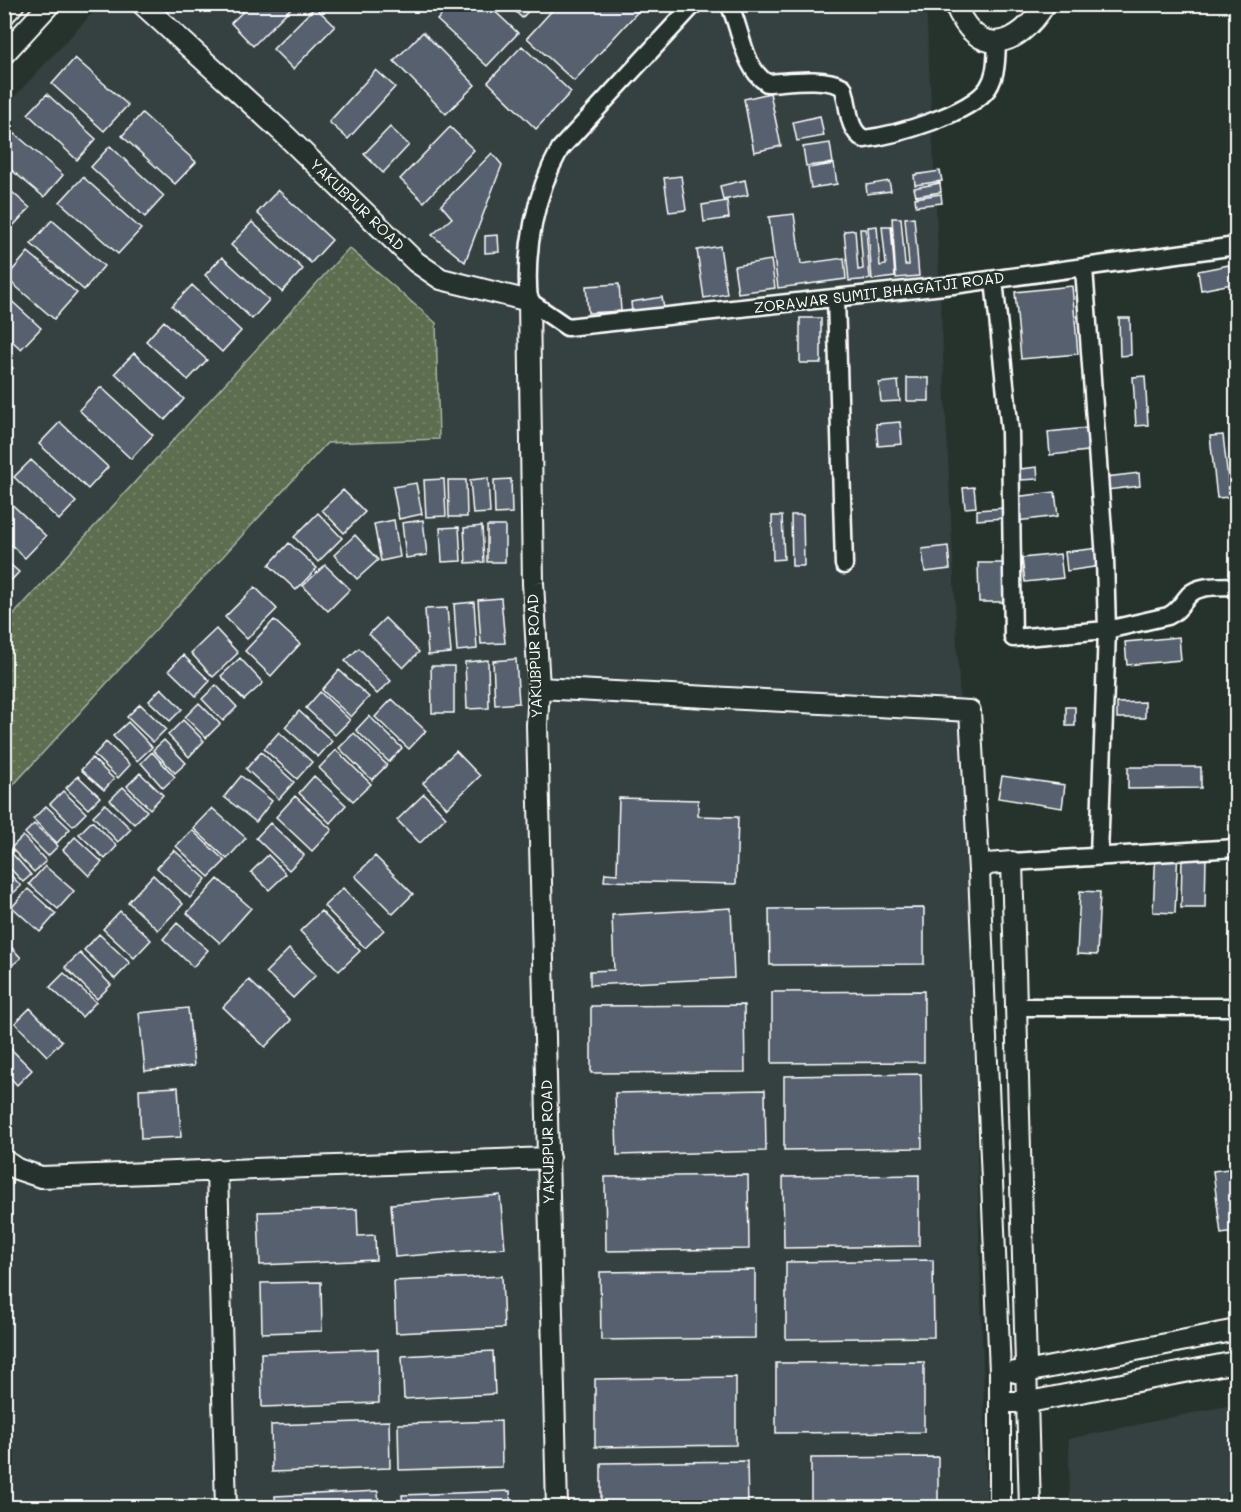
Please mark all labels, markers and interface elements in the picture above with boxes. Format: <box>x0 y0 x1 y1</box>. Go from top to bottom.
street label: YAKUBPUR ROAD <box>306 154 409 255</box>
street label: ZORAWAR SUMIT BHAGATJI ROAD <box>753 267 1005 317</box>
street label: YAKUBPUR ROAD <box>522 594 546 719</box>
street label: YAKUBPUR ROAD <box>536 1080 558 1204</box>

